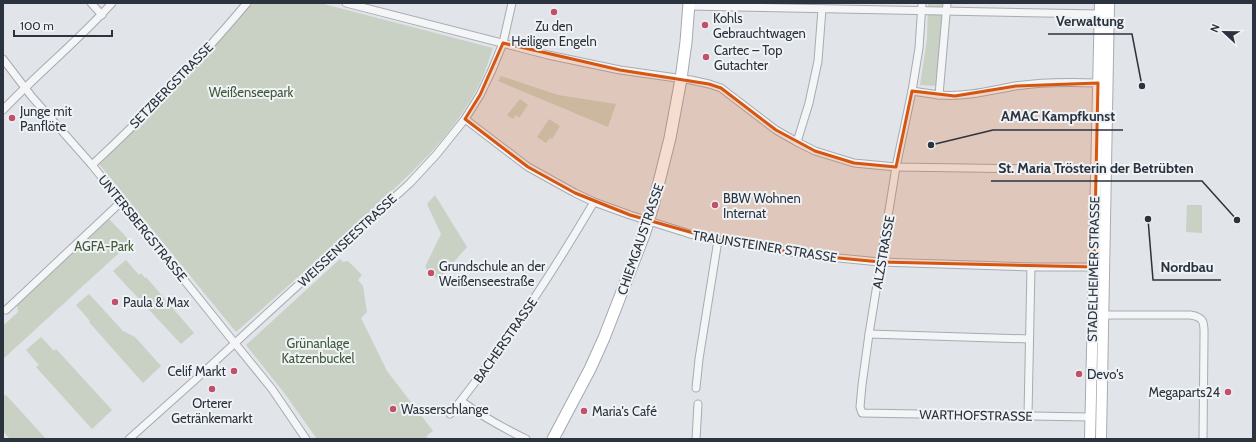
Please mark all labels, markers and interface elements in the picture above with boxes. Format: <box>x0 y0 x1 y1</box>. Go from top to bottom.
marker: Zu den Heiligen Engeln <box>549 7 559 17</box>
callout: Verwaltung <box>1048 8 1132 34</box>
place label: Kohls Gebrauchtwagen <box>713 10 806 41</box>
scale bar <box>14 12 112 38</box>
text: Verwaltung <box>1056 12 1124 30</box>
north arrow <box>1204 12 1244 52</box>
text: 100 m <box>20 18 54 33</box>
place label: Zu den Heiligen Engeln <box>511 18 597 49</box>
marker: Kohls Gebrauchtwagen <box>700 20 710 30</box>
text: N <box>1207 22 1223 34</box>
street label: SETZBERGSTRASSE <box>126 39 216 131</box>
place label: Cartec – Top Gutachter <box>714 42 782 73</box>
marker: Cartec – Top Gutachter <box>701 52 711 62</box>
park label: Weißenseepark <box>209 84 294 100</box>
place label: Junge mit Panflöte <box>19 103 72 134</box>
callout: AMAC Kampfkunst <box>993 104 1123 130</box>
text: AMAC Kampfkunst <box>1001 107 1115 125</box>
marker: Junge mit Panflöte <box>7 113 17 123</box>
callout: St. Maria Trösterin der Betrübten <box>991 155 1202 181</box>
text: St. Maria Trösterin der Betrübten <box>998 159 1194 177</box>
street label: UNTERSBERGSTRASSE <box>95 172 191 284</box>
street label: CHIEMGAUSTRASSE <box>613 181 667 297</box>
street label: WEISSENSEESTRASSE <box>294 190 400 290</box>
place label: BBW Wohnen Internat <box>723 190 801 221</box>
street label: STADELHEIMER STRASSE <box>1084 196 1102 342</box>
marker: BBW Wohnen Internat <box>710 200 720 210</box>
street label: ALZSTRASSE <box>869 214 897 290</box>
street label: TRAUNSTEINER STRASSE <box>692 227 838 265</box>
park label: AGFA-Park <box>74 238 134 254</box>
callout: Nordbau <box>1153 254 1221 280</box>
place label: Grundschule an der Weißenseestraße <box>439 258 546 289</box>
text: Nordbau <box>1161 258 1213 276</box>
marker: Grundschule an der Weißenseestraße <box>426 268 436 278</box>
place label: Paula & Max <box>123 294 190 310</box>
street label: BACHERSTRASSE <box>470 294 540 386</box>
marker: Paula & Max <box>110 297 120 307</box>
park label: Grünanlage Katzenbuckel <box>282 335 354 366</box>
place label: Celif Markt <box>167 363 227 379</box>
marker: Celif Markt <box>229 366 239 376</box>
place label: Devo's <box>1087 366 1124 382</box>
marker: Devo's <box>1074 369 1084 379</box>
marker: Orterer Getränkemarkt <box>207 384 217 394</box>
place label: Megaparts24 <box>1149 384 1220 400</box>
marker: Megaparts24 <box>1223 387 1233 397</box>
place label: Orterer Getränkemarkt <box>171 395 253 426</box>
place label: Wasserschlange <box>401 401 489 417</box>
place label: Maria's Café <box>592 403 657 419</box>
marker: Wasserschlange <box>388 404 398 414</box>
marker: Maria's Café <box>579 406 589 416</box>
street label: WARTHOFSTRASSE <box>919 406 1033 424</box>

